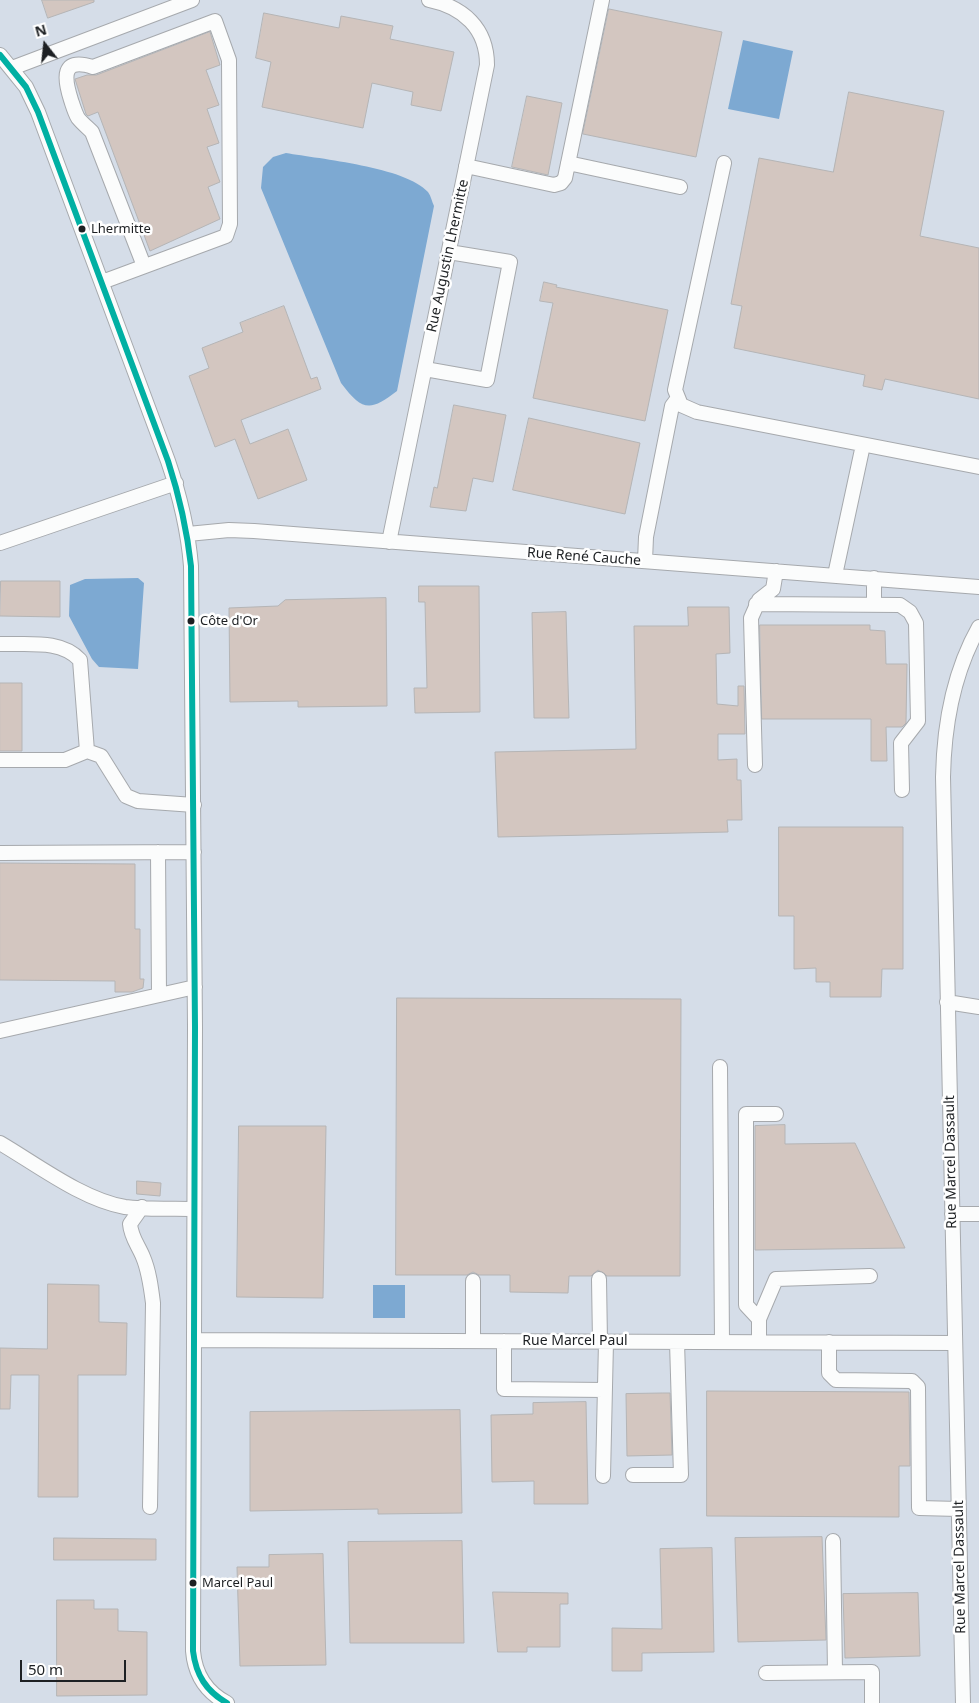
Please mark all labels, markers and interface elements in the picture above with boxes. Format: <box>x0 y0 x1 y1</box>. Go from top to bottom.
text: N <box>33 19 49 41</box>
north arrow <box>20 20 70 70</box>
street label: Rue Augustin Lhermitte <box>424 178 472 334</box>
place label: Lhermitte <box>91 221 151 237</box>
marker: Lhermitte <box>77 224 87 234</box>
street label: Rue René Cauche <box>526 545 642 569</box>
place label: Côte d'Or <box>200 613 258 629</box>
marker: Côte d'Or <box>186 616 196 626</box>
street label: Rue Marcel Dassault <box>941 1095 961 1229</box>
street label: Rue Marcel Paul <box>522 1333 628 1349</box>
street label: Rue Marcel Dassault <box>950 1500 970 1634</box>
place label: Marcel Paul <box>202 1575 273 1591</box>
marker: Marcel Paul <box>188 1578 198 1588</box>
scale bar <box>22 1650 129 1682</box>
text: 50 m <box>28 1659 63 1679</box>

